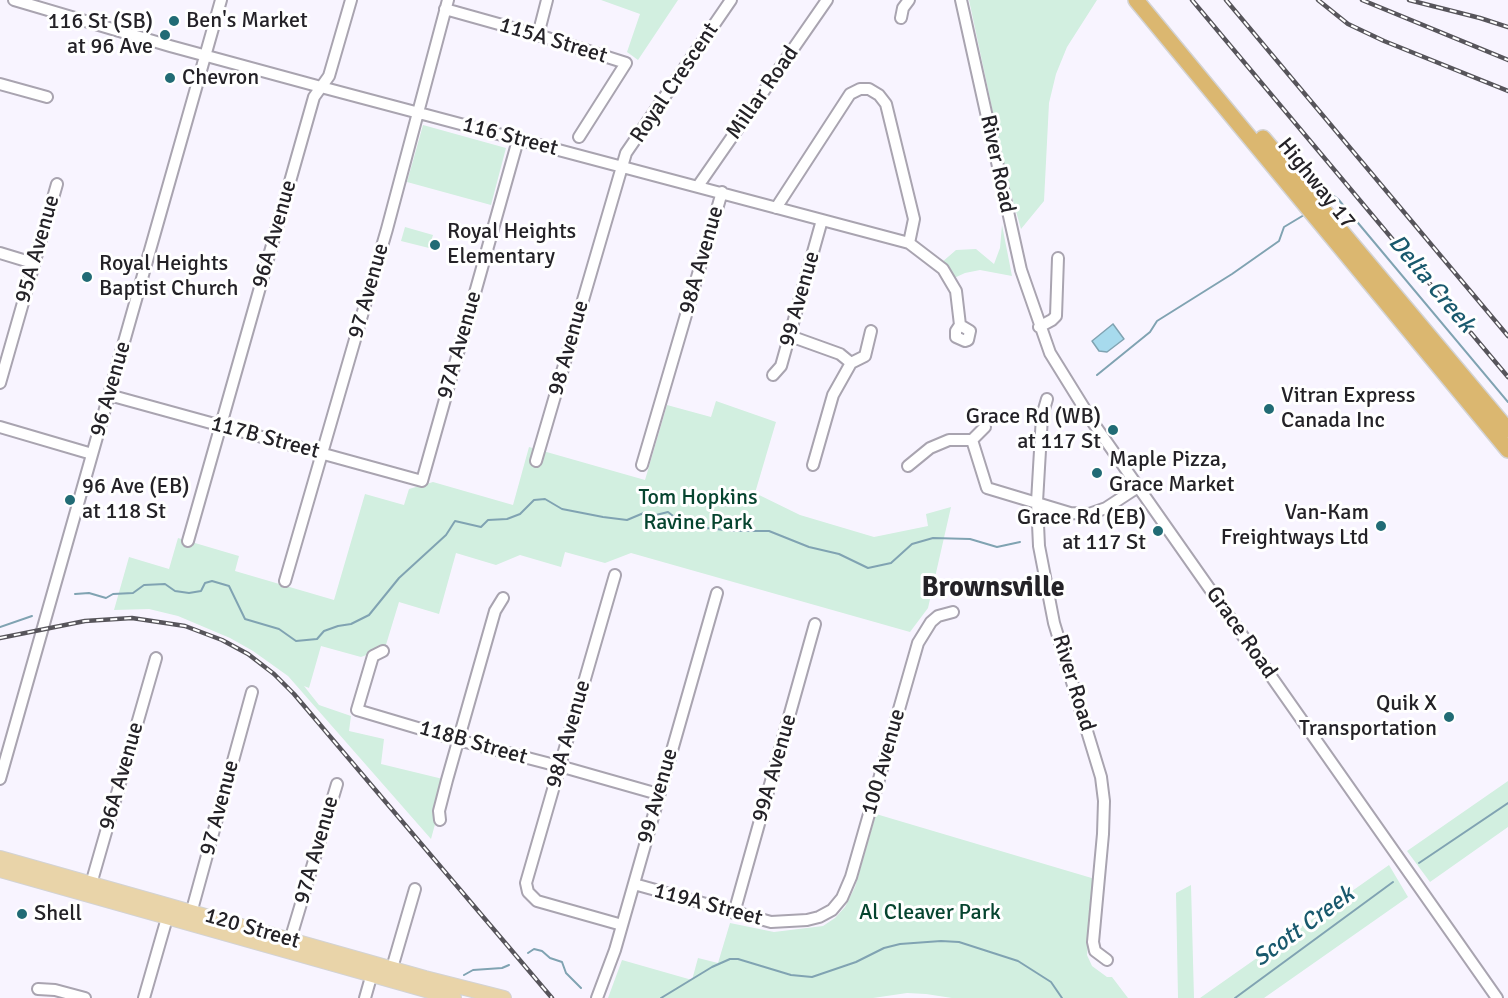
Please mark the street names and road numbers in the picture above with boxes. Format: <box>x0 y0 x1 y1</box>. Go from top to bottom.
street label: 115A Street <box>496 12 610 70</box>
street label: Royal Crescent <box>625 18 725 148</box>
street label: Millar Road <box>721 41 805 145</box>
street label: 116 Street <box>459 112 561 162</box>
street label: River Road <box>974 112 1020 216</box>
street label: Highway 17 <box>1271 133 1361 235</box>
street label: 96A Avenue <box>247 177 303 291</box>
street label: 95A Avenue <box>10 192 66 306</box>
street label: 98A Avenue <box>674 203 730 317</box>
street label: 97 Avenue <box>343 241 395 341</box>
street label: 99 Avenue <box>774 249 826 349</box>
street label: 97A Avenue <box>432 288 488 402</box>
street label: 98 Avenue <box>543 298 595 398</box>
street label: 96 Avenue <box>85 339 137 439</box>
street label: 117B Street <box>208 411 322 465</box>
street label: Grace Road <box>1200 582 1282 684</box>
street label: River Road <box>1046 631 1100 735</box>
street label: 98A Avenue <box>541 677 597 791</box>
street label: 100 Avenue <box>856 706 912 818</box>
street label: 99A Avenue <box>747 711 803 825</box>
street label: 118B Street <box>416 715 530 771</box>
street label: 96A Avenue <box>94 719 150 833</box>
street label: 99 Avenue <box>632 746 684 846</box>
street label: 97 Avenue <box>195 758 245 858</box>
street label: 97A Avenue <box>289 793 345 907</box>
street label: 119A Street <box>651 878 765 932</box>
street label: 120 Street <box>201 903 303 955</box>

